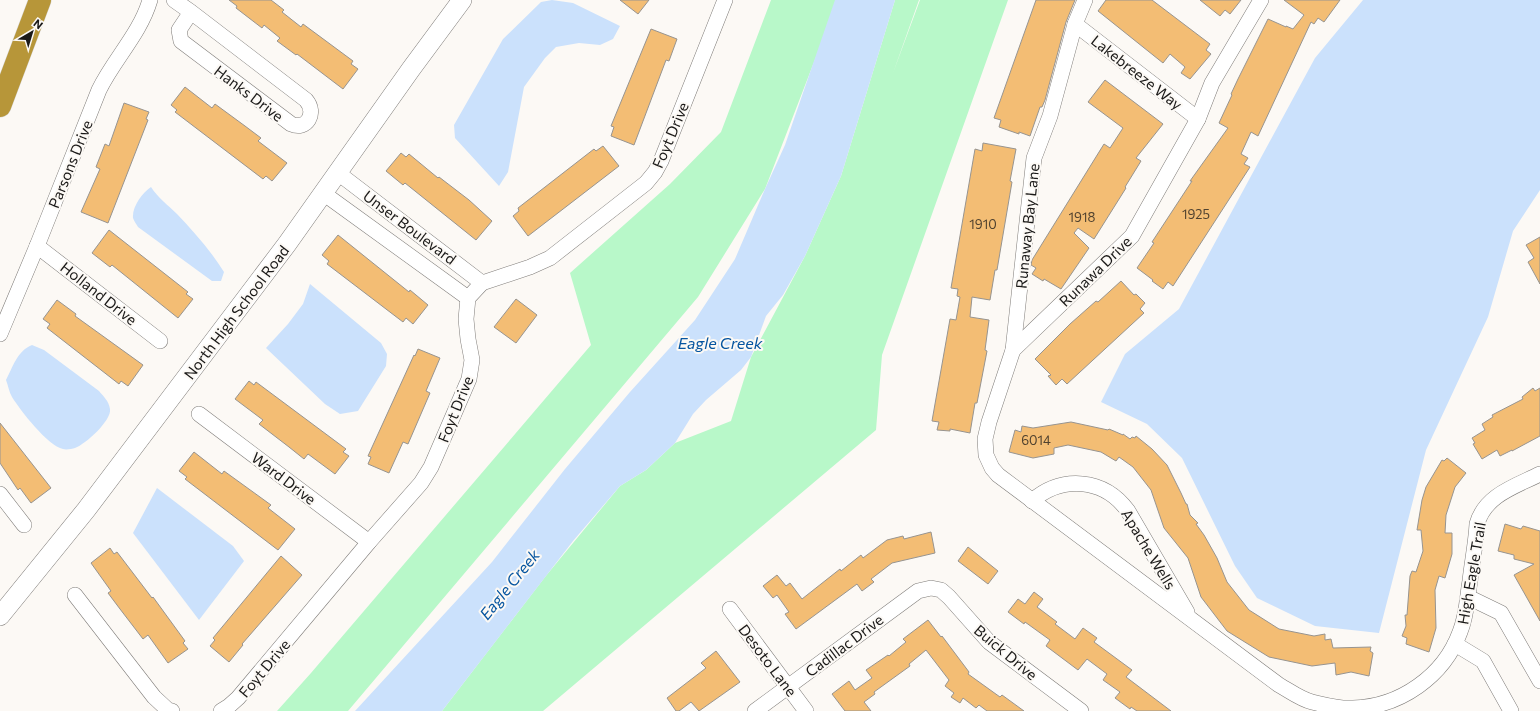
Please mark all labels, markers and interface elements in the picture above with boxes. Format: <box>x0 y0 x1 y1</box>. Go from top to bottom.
north arrow <box>12 12 52 52</box>
text: N <box>31 16 46 31</box>
street label: Lakebreeze Way <box>1088 31 1186 113</box>
street label: Hanks Drive <box>211 61 287 125</box>
street label: Foyt Drive <box>648 99 692 171</box>
street label: Parsons Drive <box>44 117 96 211</box>
street label: Runaway Bay Lane <box>1011 162 1043 289</box>
street label: Unser Boulevard <box>360 186 460 268</box>
house number: 1925 <box>1182 206 1210 222</box>
house number: 1918 <box>1069 209 1096 225</box>
house number: 1910 <box>969 216 997 232</box>
street label: Runawa Drive <box>1055 232 1135 310</box>
street label: North High School Road <box>180 241 292 383</box>
street label: Holland Drive <box>57 258 141 328</box>
water label: Eagle Creek <box>678 333 763 352</box>
street label: Foyt Drive <box>434 373 476 445</box>
house number: 6014 <box>1021 432 1051 448</box>
street label: Ward Drive <box>248 448 320 508</box>
street label: Apache Wells <box>1118 506 1180 593</box>
street label: High Eagle Trail <box>1453 520 1489 626</box>
water label: Eagle Creek <box>475 545 543 623</box>
street label: Cadillac Drive <box>802 610 886 680</box>
street label: Desoto Lane <box>735 620 801 700</box>
street label: Buick Drive <box>971 620 1041 684</box>
street label: Foyt Drive <box>235 635 293 701</box>

